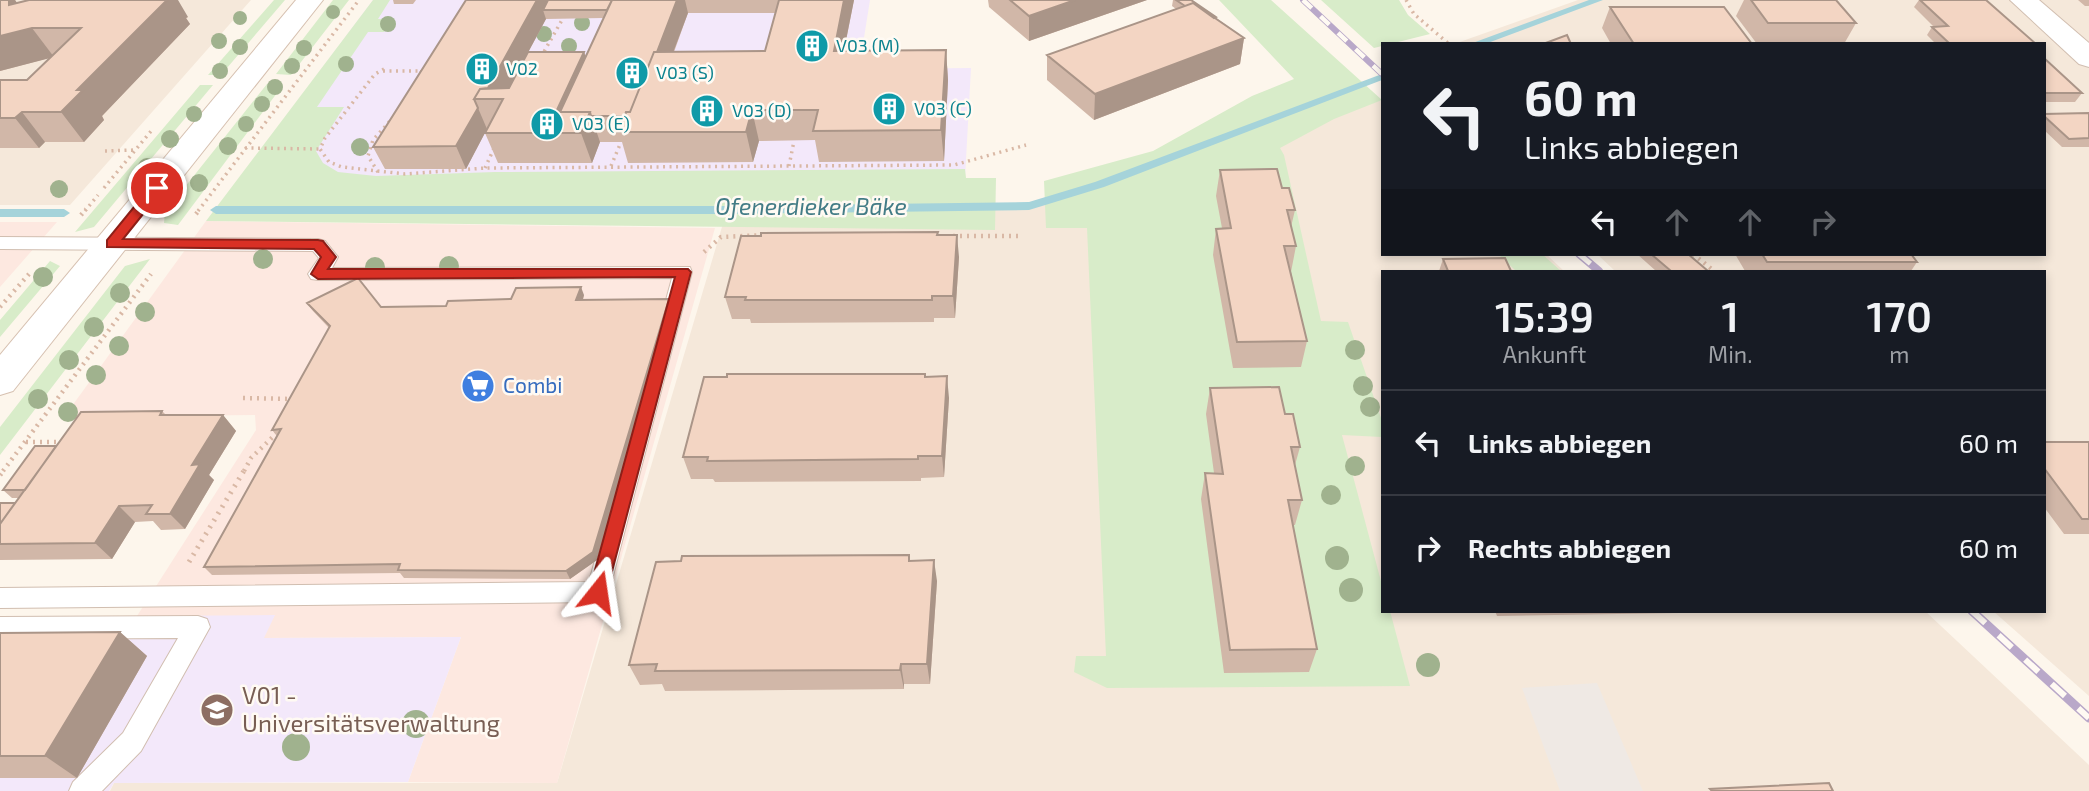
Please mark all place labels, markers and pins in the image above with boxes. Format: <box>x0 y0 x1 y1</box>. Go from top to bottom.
building icon: V03 (M) <box>793 27 831 65</box>
place label: V03 (M) <box>836 34 900 56</box>
building icon: V02 <box>463 50 501 88</box>
building icon: V03 (S) <box>613 54 651 92</box>
place label: V02 <box>506 57 538 79</box>
place label: V03 (S) <box>656 61 714 83</box>
building icon: V03 (C) <box>870 90 908 128</box>
building icon: V03 (D) <box>688 92 726 130</box>
place label: V03 (C) <box>914 97 972 119</box>
place label: V03 (D) <box>732 99 791 121</box>
building icon: V03 (E) <box>528 105 566 143</box>
place label: V03 (E) <box>572 112 630 134</box>
pin <box>127 158 187 218</box>
supermarket icon: Combi <box>459 367 497 405</box>
place label: Combi <box>503 372 562 397</box>
place label: V01 - Universitätsverwaltung <box>242 680 500 737</box>
school or university icon: V01 - Universitätsverwaltung <box>198 691 236 729</box>

